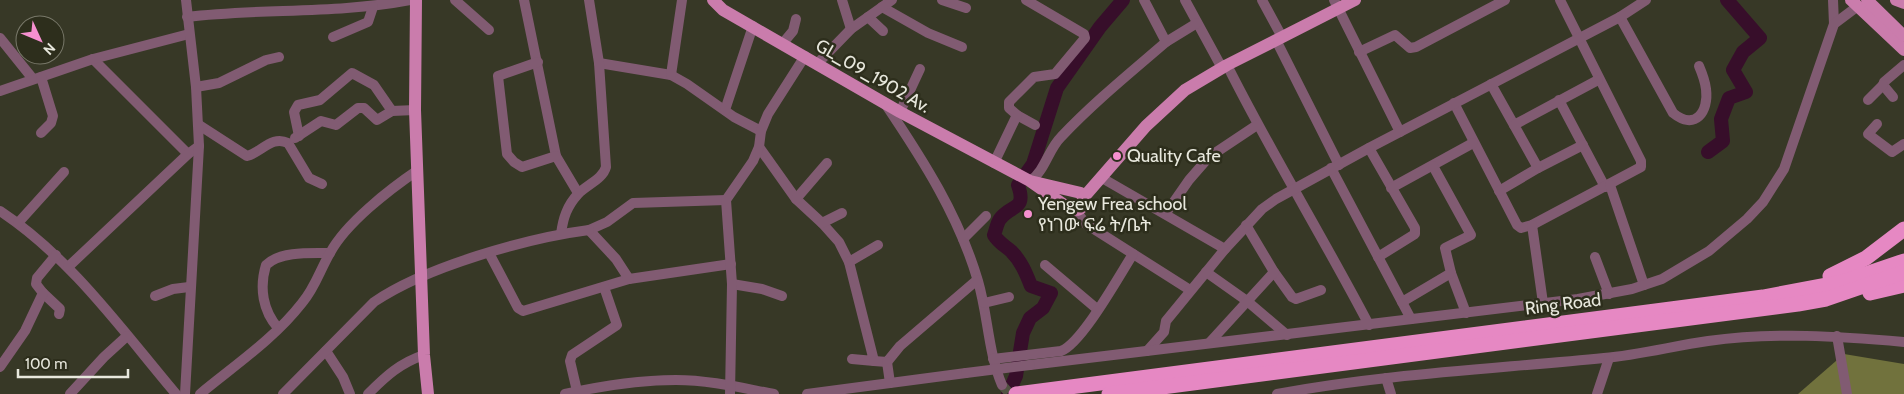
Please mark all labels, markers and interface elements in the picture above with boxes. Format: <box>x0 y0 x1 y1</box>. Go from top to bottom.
north arrow <box>15 15 65 65</box>
street label: GL_09_1902 Av. <box>812 34 934 118</box>
text: N <box>39 39 59 59</box>
place label: Quality Cafe <box>1127 145 1221 167</box>
marker: Quality Cafe <box>1111 150 1123 162</box>
place label: Yengew Frea school የነገው ፍሬ ት/ቤት <box>1037 193 1187 236</box>
marker: Yengew Frea school የነገው ፍሬ ት/ቤት <box>1022 208 1034 220</box>
street label: Ring Road <box>1524 288 1602 320</box>
scale bar <box>18 346 128 378</box>
text: 100 m <box>25 355 67 373</box>

